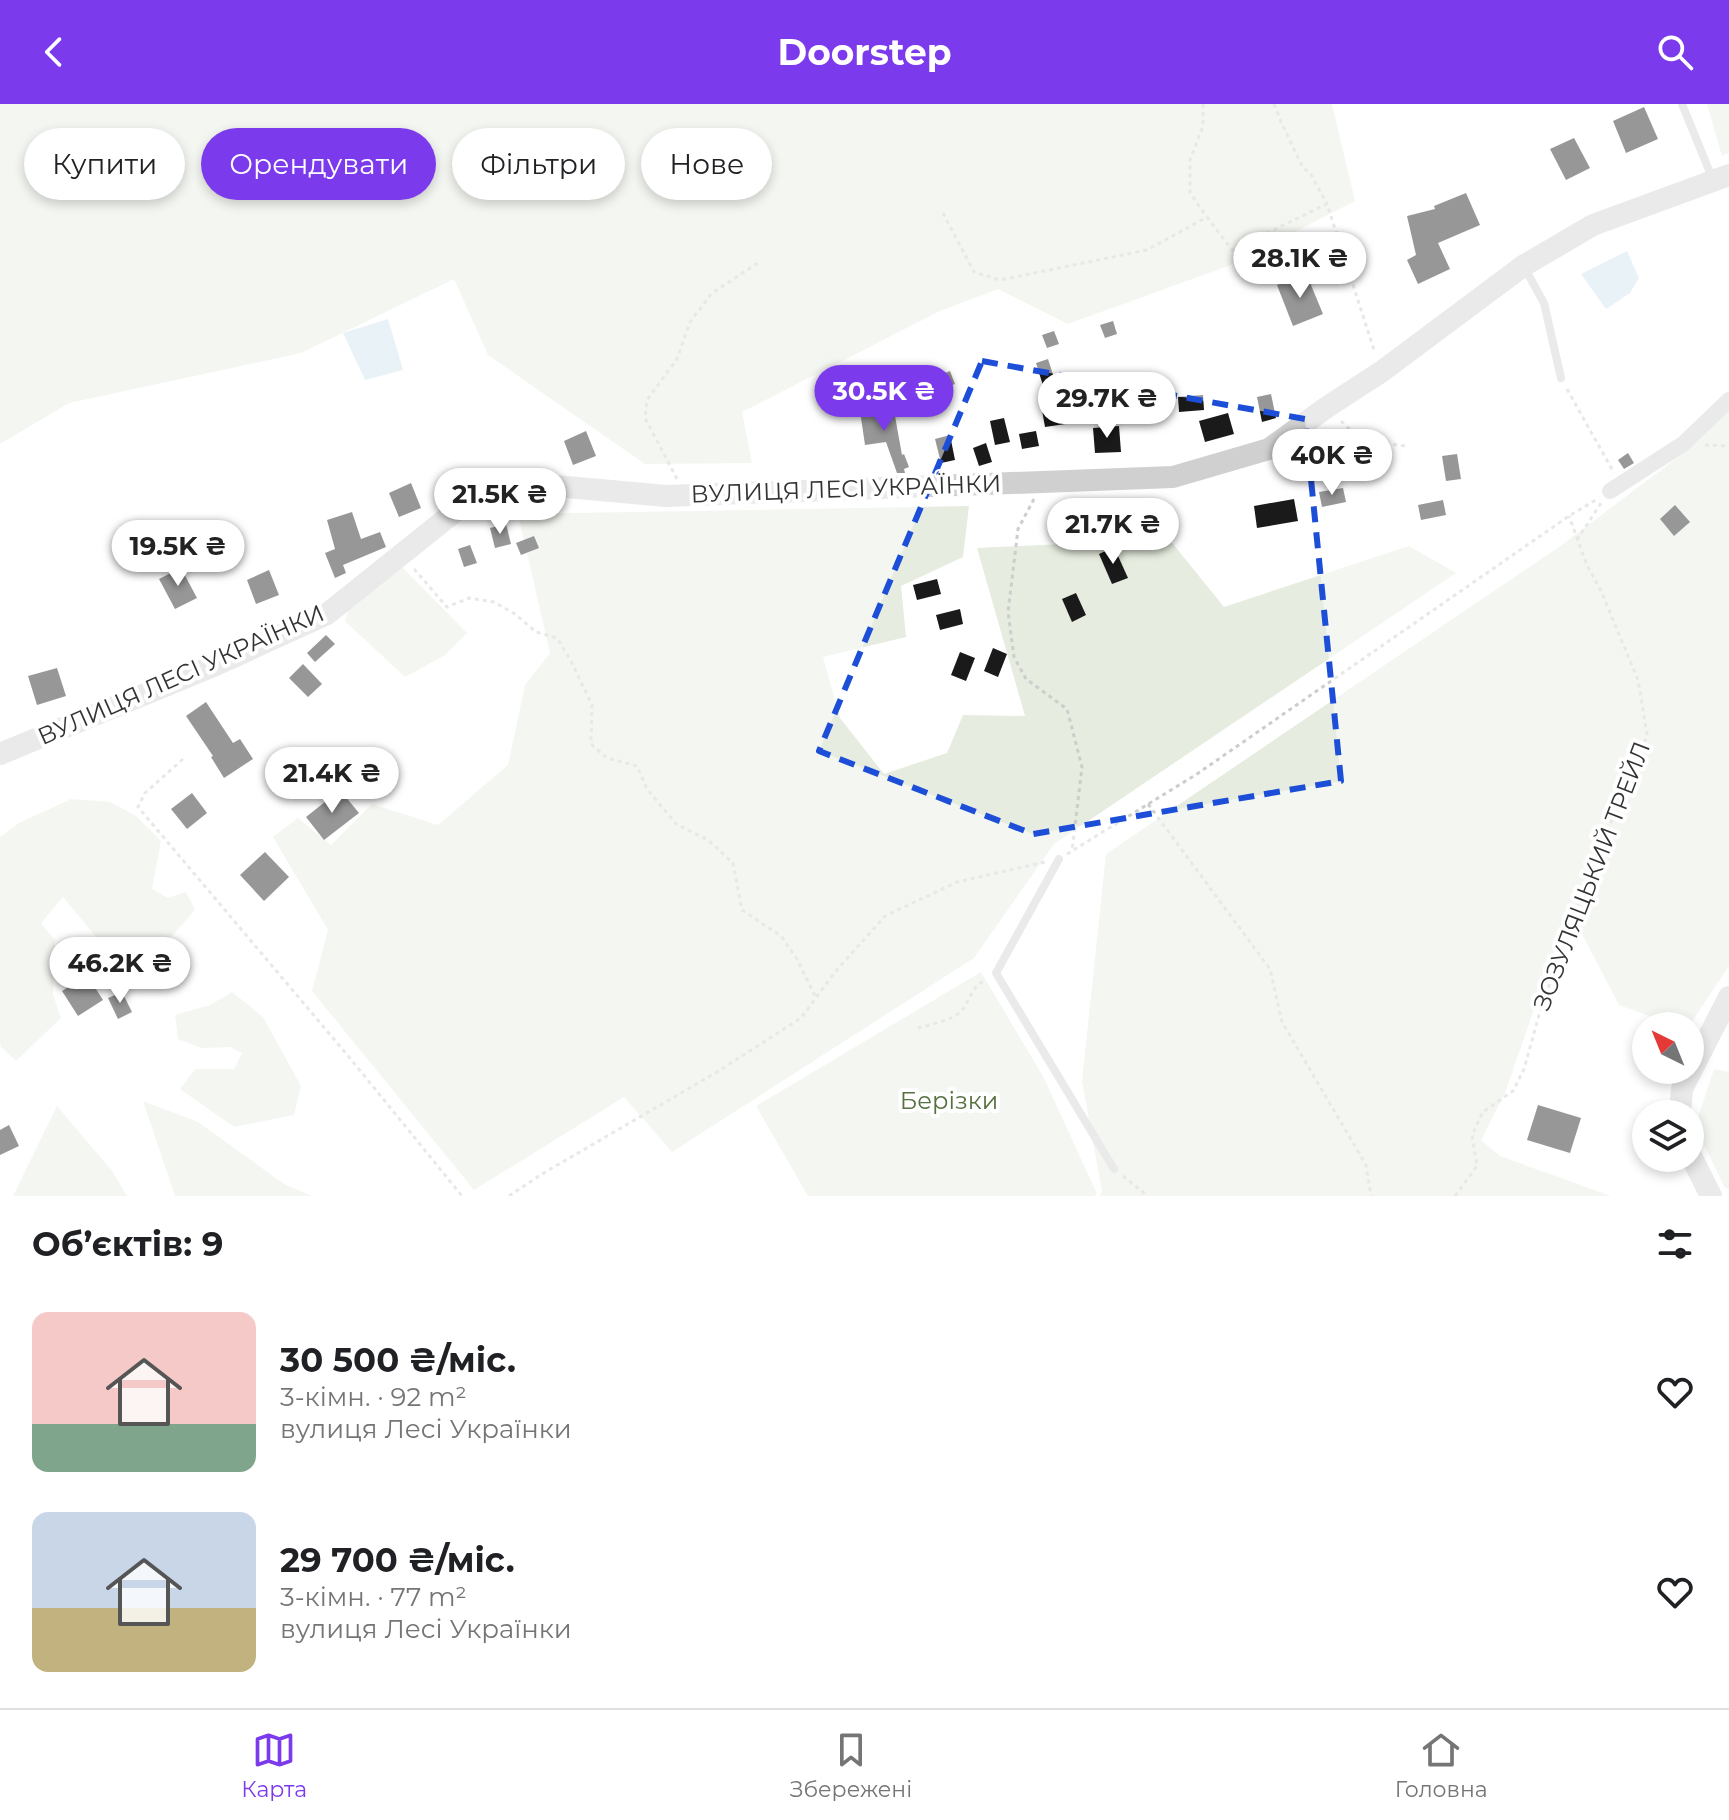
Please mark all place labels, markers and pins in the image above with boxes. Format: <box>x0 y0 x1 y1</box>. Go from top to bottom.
pin: 28.1K ₴ <box>1226 232 1374 300</box>
pin: 30.5K ₴ <box>810 365 958 433</box>
pin: 29.7K ₴ <box>1033 372 1181 440</box>
pin: 40K ₴ <box>1276 429 1388 497</box>
pin: 21.5K ₴ <box>426 468 574 536</box>
pin: 21.7K ₴ <box>1039 498 1187 566</box>
pin: 19.5K ₴ <box>104 520 252 588</box>
pin: 21.4K ₴ <box>258 747 406 815</box>
pin: 46.2K ₴ <box>46 937 194 1005</box>

